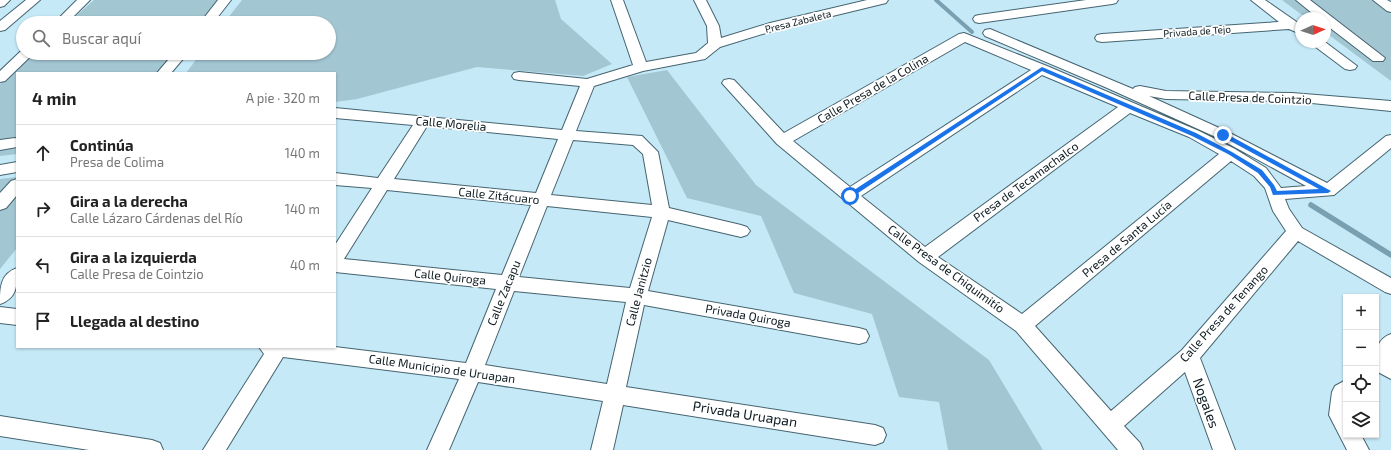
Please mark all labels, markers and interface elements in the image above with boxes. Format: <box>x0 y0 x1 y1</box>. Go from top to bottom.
street label: Presa Zabaleta <box>764 7 832 35</box>
north arrow <box>1295 12 1331 48</box>
search box <box>16 16 336 60</box>
street label: Privada de Tejo <box>1163 23 1232 39</box>
icon: search <box>30 27 52 49</box>
text: Buscar aquí <box>62 29 141 47</box>
street label: Calle Presa de la Colina <box>815 51 930 126</box>
text: 4 min <box>32 88 76 108</box>
street label: Calle Presa de Cointzio <box>1188 88 1312 106</box>
text: A pie · 320 m <box>246 90 320 106</box>
street label: Calle Morelia <box>415 113 487 133</box>
route end <box>1214 126 1232 144</box>
text: Continúa <box>70 136 133 154</box>
street label: Presa de Tecamachalco <box>970 138 1081 224</box>
icon: ahead <box>32 142 54 164</box>
text: 140 m <box>285 145 320 161</box>
text: Presa de Colima <box>70 154 164 170</box>
street label: Calle Zitácuaro <box>458 184 540 206</box>
route start <box>841 187 859 205</box>
text: Gira a la derecha <box>70 192 188 210</box>
street label: Presa de Santa Lucía <box>1079 197 1174 280</box>
icon: right <box>32 198 54 220</box>
text: 140 m <box>285 201 320 217</box>
text: Calle Lázaro Cárdenas del Río <box>70 210 243 226</box>
street label: Calle Presa de Chiquimitío <box>886 221 1008 315</box>
text: Gira a la izquierda <box>70 248 197 266</box>
icon: left <box>32 254 54 276</box>
street label: Calle Janitzio <box>622 256 654 328</box>
text: 40 m <box>290 257 320 273</box>
street label: Calle Zacapu <box>484 258 523 327</box>
street label: Calle Presa de Tenango <box>1176 262 1270 364</box>
street label: Calle Quiroga <box>413 265 487 288</box>
text: Calle Presa de Cointzio <box>70 266 204 282</box>
map controls <box>1343 294 1379 438</box>
button: + <box>1343 294 1379 330</box>
street label: Privada Quiroga <box>704 301 792 330</box>
icon: arrive <box>32 310 54 332</box>
text: Llegada al destino <box>70 312 199 330</box>
button: − <box>1343 330 1379 366</box>
street label: Calle Municipio de Uruapan <box>368 351 516 385</box>
button: locate <box>1343 366 1379 402</box>
street label: Nogales <box>1190 375 1223 430</box>
street label: Privada Uruapan <box>692 397 799 430</box>
button: layers <box>1343 402 1379 438</box>

